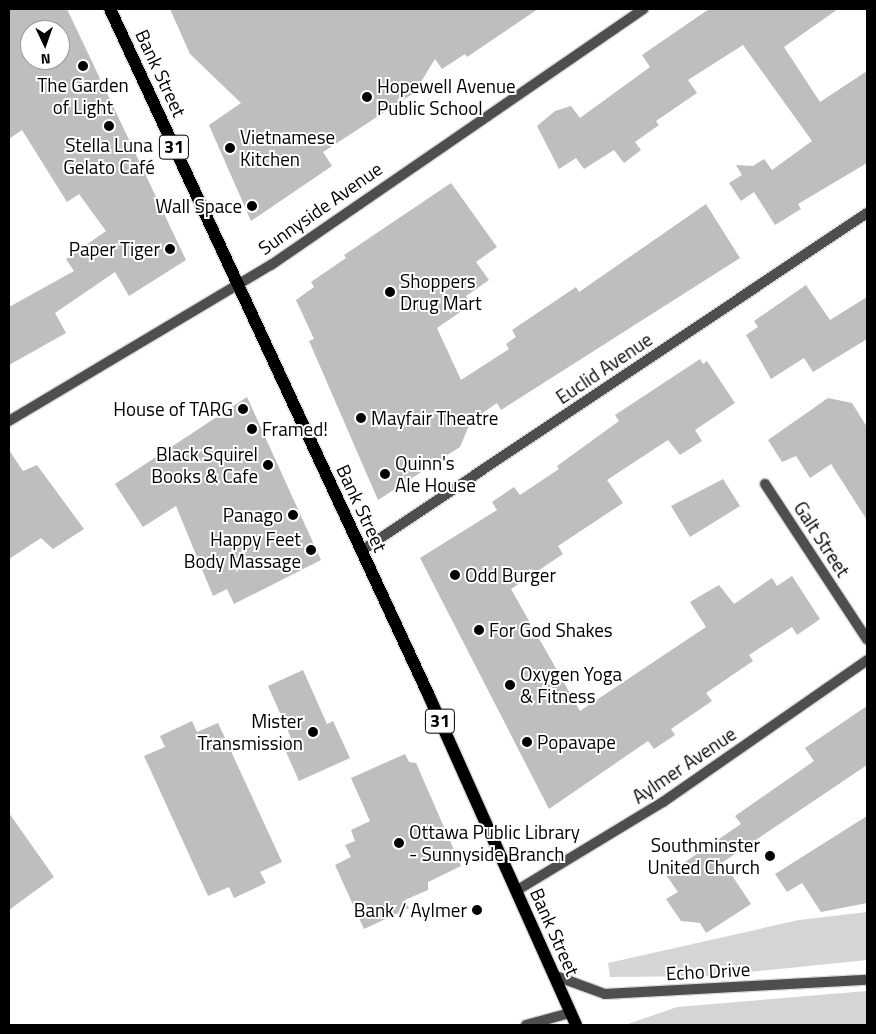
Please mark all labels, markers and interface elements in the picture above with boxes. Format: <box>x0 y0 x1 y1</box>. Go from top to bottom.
north arrow <box>20 20 70 70</box>
street label: Bank Street <box>131 26 191 120</box>
text: N <box>40 49 51 70</box>
marker: The Garden of Light <box>77 60 89 72</box>
place label: The Garden of Light <box>37 74 129 118</box>
place label: Hopewell Avenue Public School <box>377 75 516 119</box>
marker: Hopewell Avenue Public School <box>361 91 373 103</box>
marker: Stella Luna Gelato Café <box>103 120 115 132</box>
place label: Vietnamese Kitchen <box>240 126 335 170</box>
road number: 31 <box>158 132 190 162</box>
place label: Stella Luna Gelato Café <box>63 134 155 178</box>
marker: Vietnamese Kitchen <box>224 142 236 154</box>
street label: Sunnyside Avenue <box>254 157 386 259</box>
place label: Wall Space <box>155 195 242 217</box>
marker: Wall Space <box>246 200 258 212</box>
place label: Paper Tiger <box>69 238 160 260</box>
marker: Paper Tiger <box>164 243 176 255</box>
place label: Shoppers Drug Mart <box>400 270 482 314</box>
marker: Shoppers Drug Mart <box>384 286 396 298</box>
street label: Euclid Avenue <box>552 328 656 408</box>
place label: House of TARG <box>113 398 233 420</box>
marker: House of TARG <box>237 403 249 415</box>
place label: Mayfair Theatre <box>371 407 498 429</box>
marker: Mayfair Theatre <box>355 412 367 424</box>
place label: Framed! <box>262 418 328 440</box>
marker: Framed! <box>246 423 258 435</box>
place label: Black Squirel Books & Cafe <box>151 443 258 487</box>
place label: Quinn's Ale House <box>395 452 476 496</box>
marker: Black Squirel Books & Cafe <box>262 459 274 471</box>
street label: Bank Street <box>332 461 392 555</box>
marker: Quinn's Ale House <box>379 468 391 480</box>
street label: Galt Street <box>789 497 855 581</box>
place label: Panago <box>223 504 283 526</box>
marker: Panago <box>287 509 299 521</box>
place label: Happy Feet Body Massage <box>184 528 301 572</box>
marker: Happy Feet Body Massage <box>305 544 317 556</box>
place label: Odd Burger <box>465 564 556 586</box>
marker: Odd Burger <box>449 569 461 581</box>
place label: For God Shakes <box>489 619 613 641</box>
marker: For God Shakes <box>473 624 485 636</box>
place label: Oxygen Yoga & Fitness <box>520 663 622 707</box>
marker: Oxygen Yoga & Fitness <box>504 679 516 691</box>
road number: 31 <box>424 706 456 736</box>
place label: Mister Transmission <box>197 710 303 754</box>
street label: Aylmer Avenue <box>628 722 740 808</box>
marker: Mister Transmission <box>307 726 319 738</box>
place label: Popavape <box>537 731 616 753</box>
marker: Popavape <box>521 736 533 748</box>
place label: Ottawa Public Library - Sunnyside Branch <box>409 821 580 865</box>
place label: Southminster United Church <box>647 834 760 878</box>
marker: Ottawa Public Library - Sunnyside Branch <box>393 837 405 849</box>
marker: Southminster United Church <box>764 850 776 862</box>
street label: Bank Street <box>526 885 584 979</box>
place label: Bank / Aylmer <box>354 899 467 921</box>
marker: Bank / Aylmer <box>471 904 483 916</box>
street label: Echo Drive <box>665 957 751 985</box>

